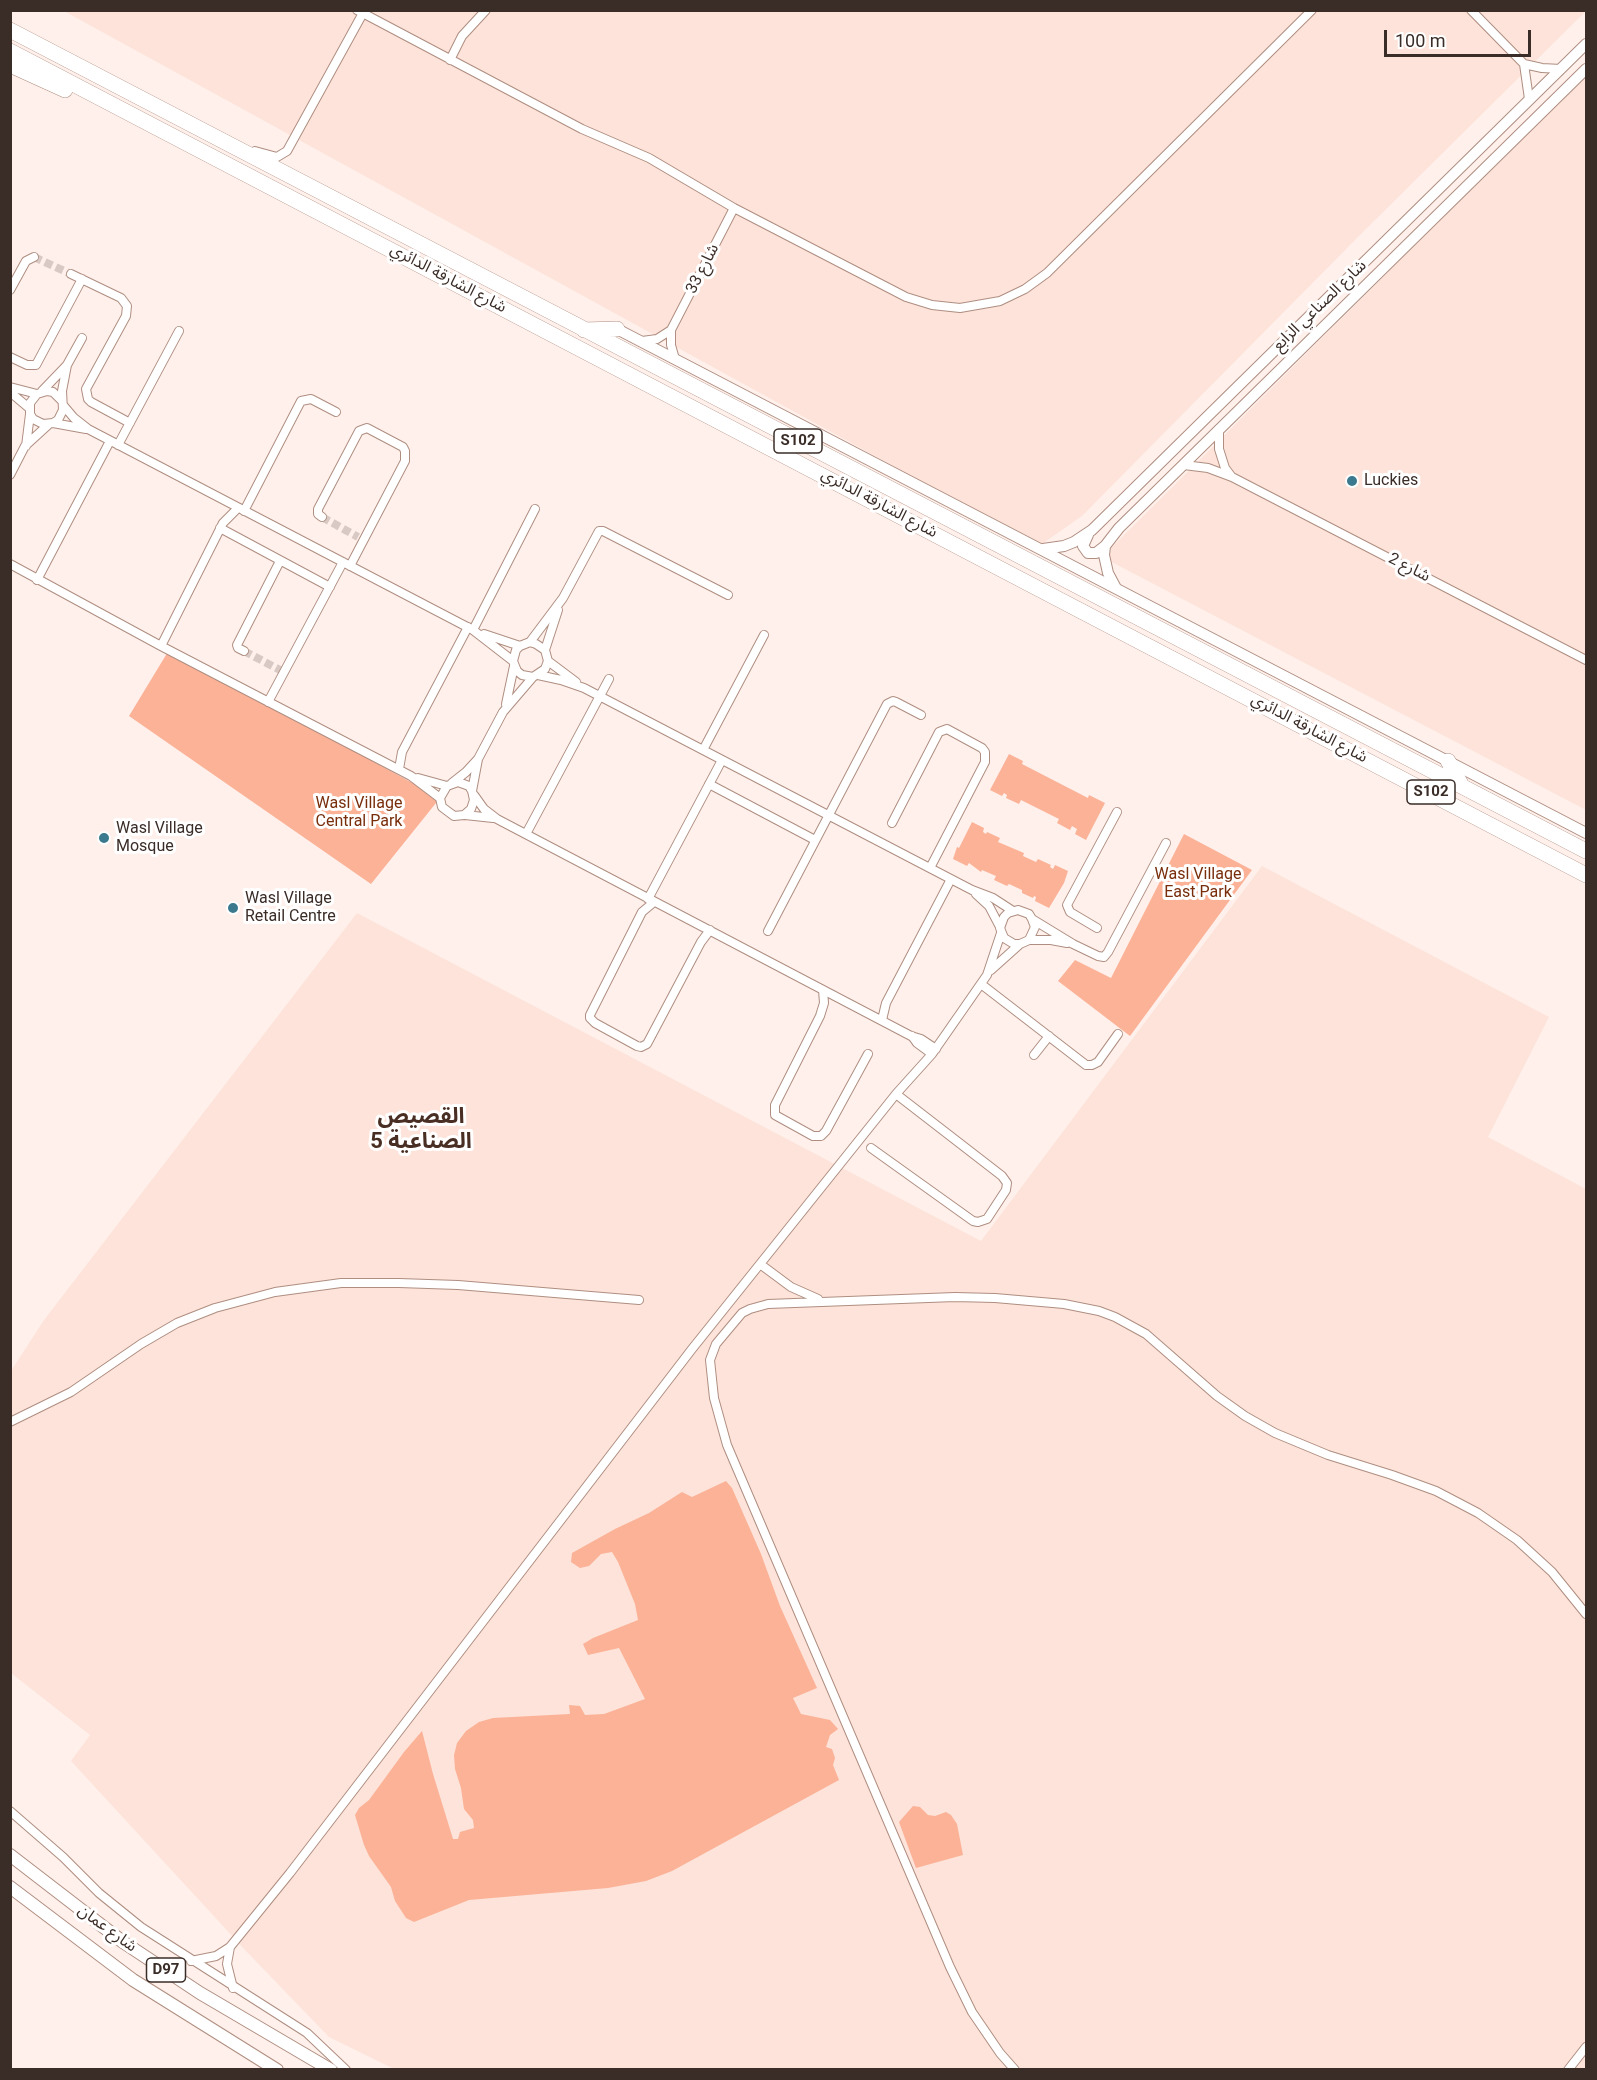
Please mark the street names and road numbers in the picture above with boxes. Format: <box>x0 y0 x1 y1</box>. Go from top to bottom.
street label: شارع الشارقة الدائري <box>387 240 509 318</box>
street label: شارع 33 <box>682 241 724 297</box>
street label: شارع الصناعي الرابع <box>1269 256 1371 356</box>
road number: S102 <box>774 429 822 453</box>
street label: شارع الشارقة الدائري <box>818 465 940 543</box>
street label: شارع 2 <box>1385 549 1433 587</box>
street label: شارع الشارقة الدائري <box>1248 690 1370 768</box>
road number: S102 <box>1407 780 1455 804</box>
street label: شارع عمان <box>74 1901 140 1957</box>
road number: D97 <box>146 1958 186 1982</box>

